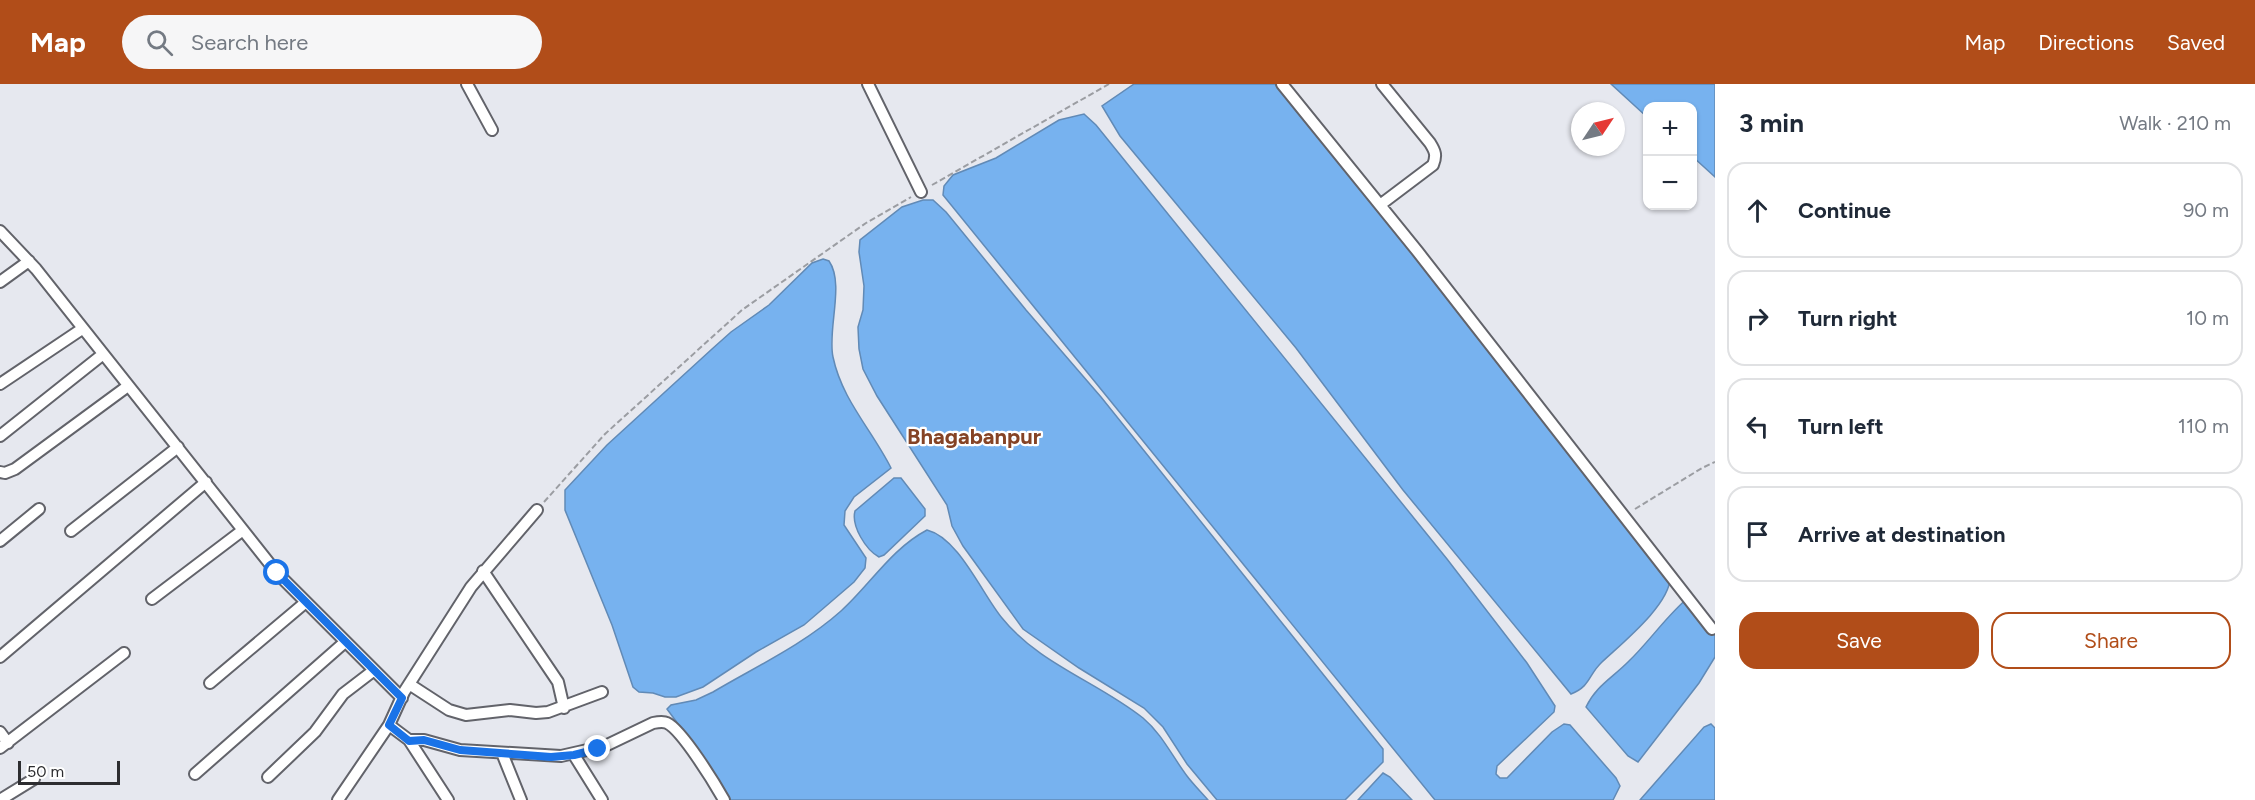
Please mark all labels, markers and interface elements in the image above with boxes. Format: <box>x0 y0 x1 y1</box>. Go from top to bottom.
search box <box>122 15 542 69</box>
text: Map <box>30 25 86 59</box>
icon: search <box>143 26 176 59</box>
text: Search here <box>191 29 308 56</box>
text: Map <box>1964 30 2005 55</box>
text: Directions <box>2038 30 2134 55</box>
text: Saved <box>2167 30 2225 55</box>
north arrow <box>1571 102 1625 156</box>
map controls <box>1643 102 1697 210</box>
button: + <box>1643 102 1697 156</box>
text: 3 min <box>1739 107 1804 139</box>
text: Walk · 210 m <box>2119 111 2231 135</box>
button: − <box>1643 156 1697 210</box>
icon: ahead <box>1741 194 1774 227</box>
text: Continue <box>1798 197 1891 224</box>
text: 90 m <box>2183 198 2229 222</box>
icon: right <box>1741 302 1774 335</box>
text: Turn right <box>1798 305 1897 332</box>
text: 10 m <box>2186 306 2229 330</box>
icon: left <box>1741 410 1774 443</box>
text: Turn left <box>1798 413 1884 440</box>
text: 110 m <box>2178 414 2229 438</box>
district label: Bhagabanpur <box>907 423 1042 450</box>
icon: arrive <box>1741 518 1774 551</box>
text: Arrive at destination <box>1798 521 2006 548</box>
route start <box>263 559 289 585</box>
button: Save <box>1739 612 1979 669</box>
button: Share <box>1991 612 2231 669</box>
route end <box>584 735 610 761</box>
scale bar <box>18 758 120 786</box>
text: 50 m <box>27 762 64 781</box>

